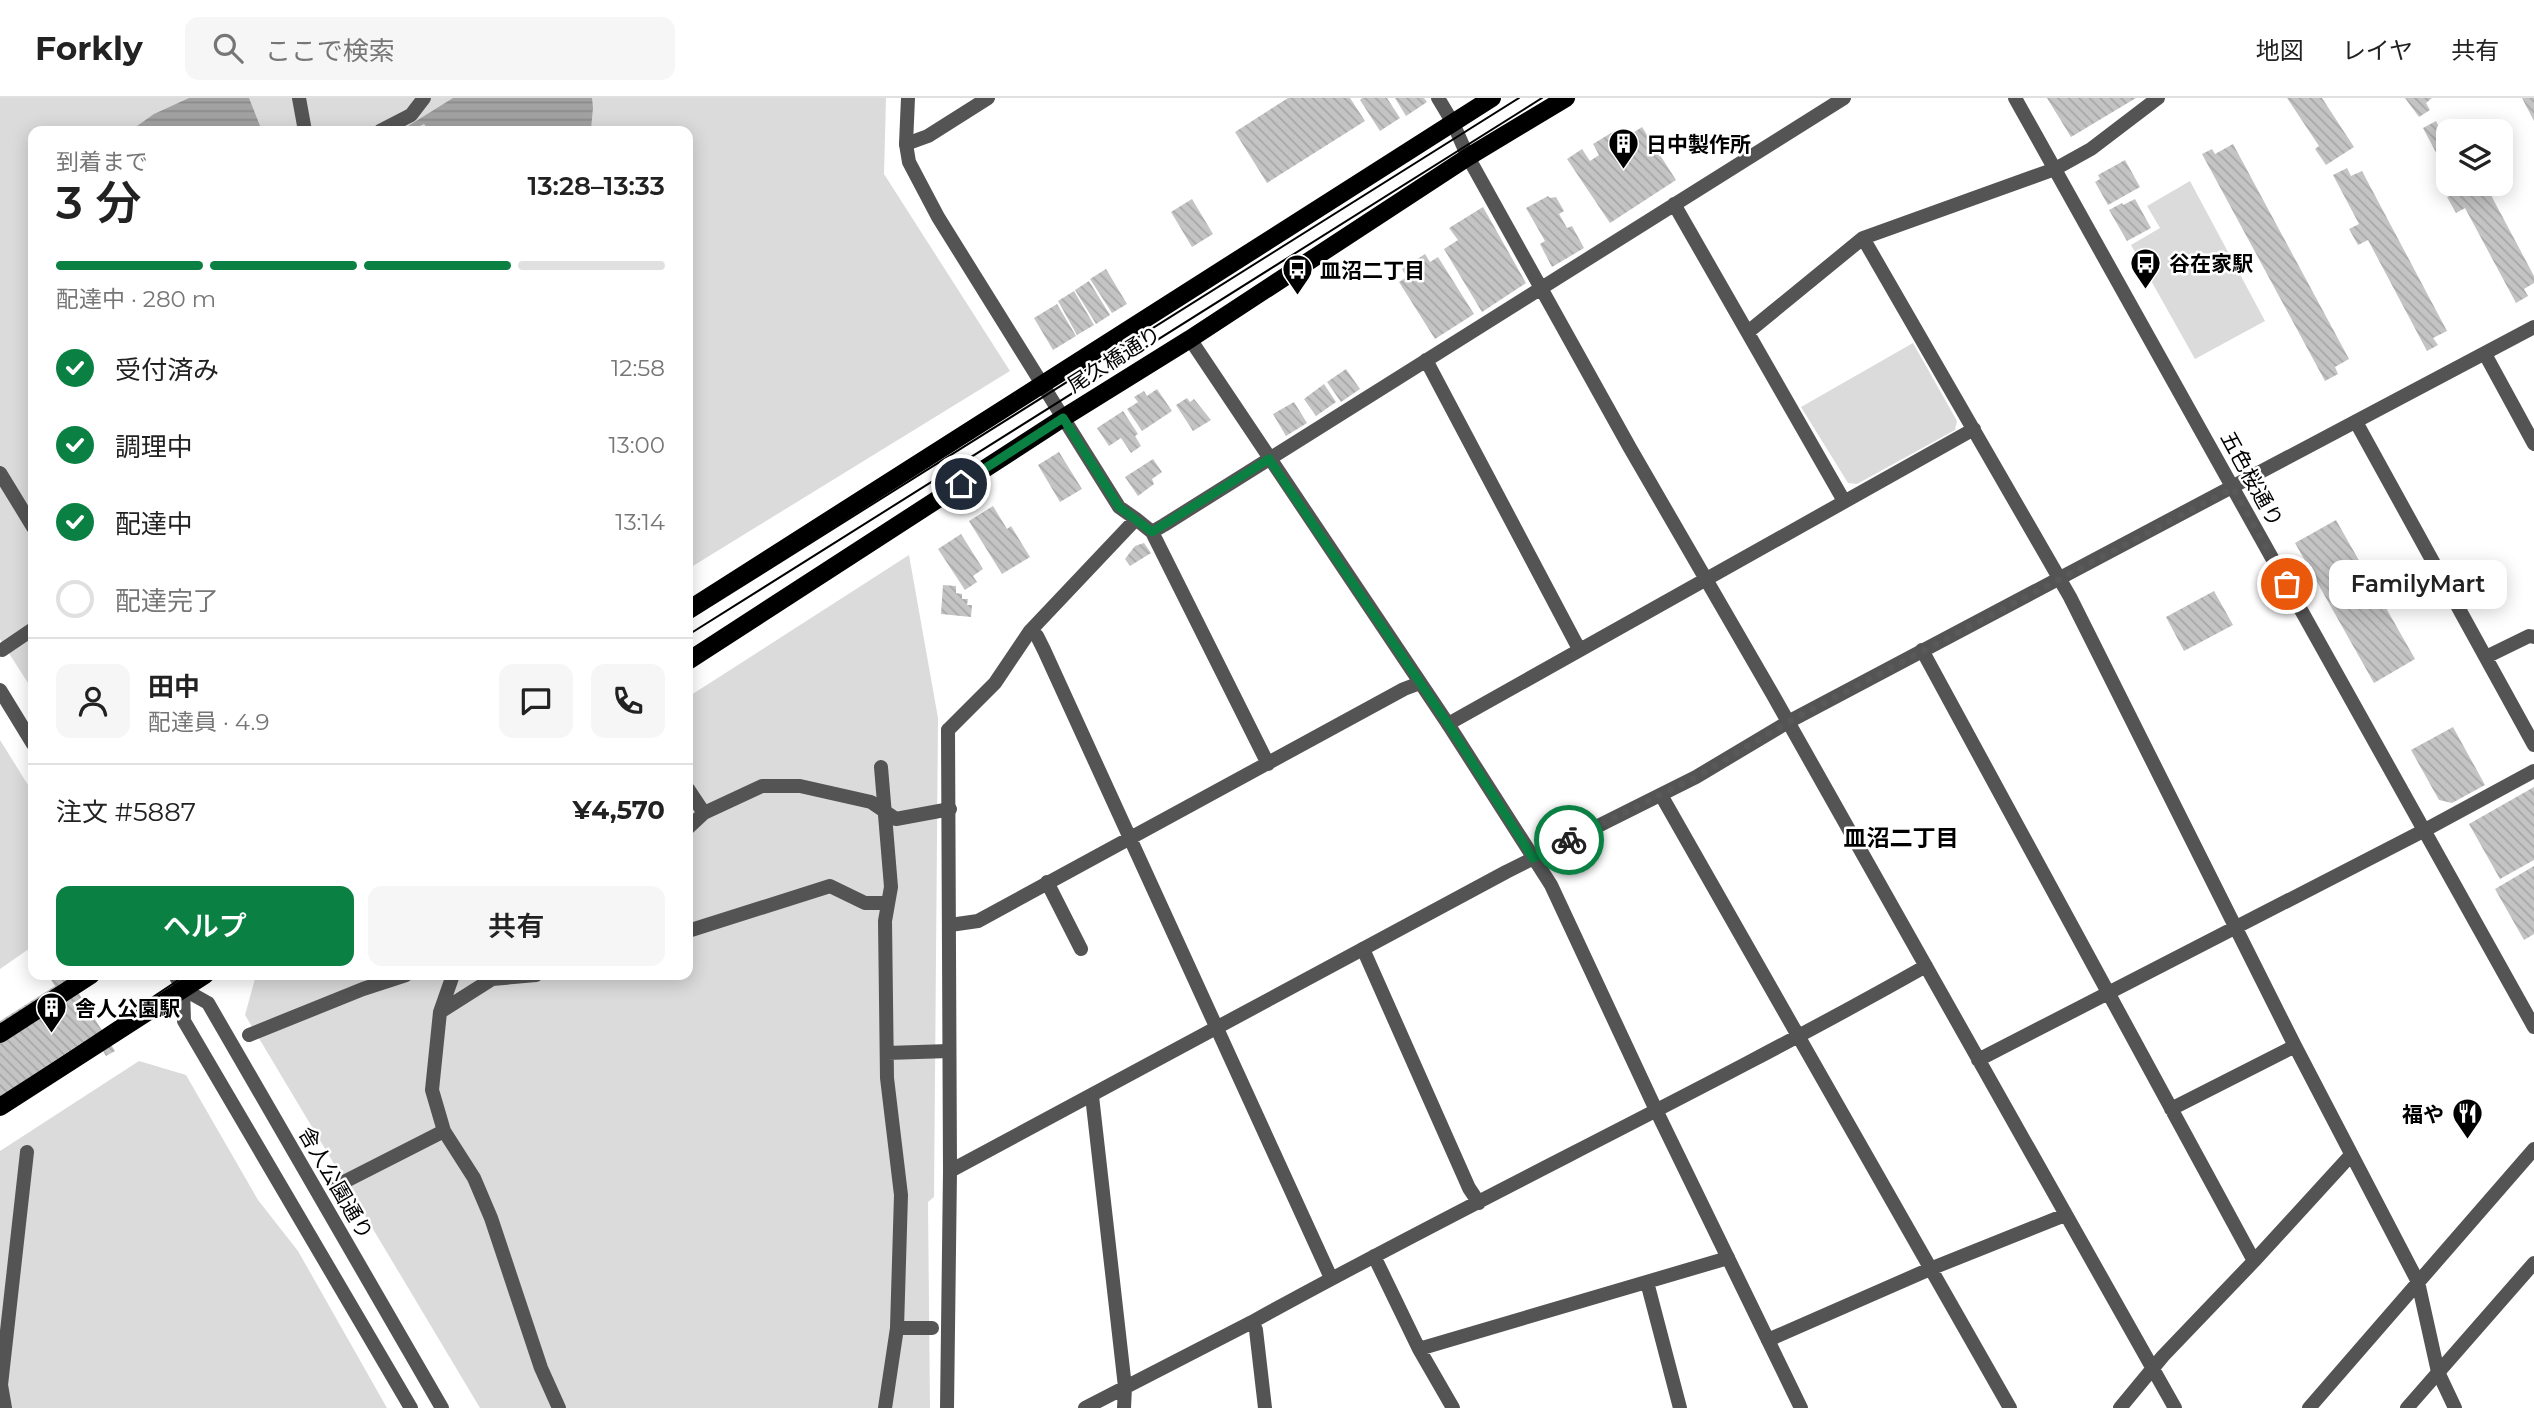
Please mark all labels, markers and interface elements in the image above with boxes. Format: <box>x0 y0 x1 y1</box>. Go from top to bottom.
search box <box>185 17 675 80</box>
text: Forkly <box>35 28 143 68</box>
icon: search <box>209 29 247 67</box>
text: ここで検索 <box>265 35 395 67</box>
text: 地図 <box>2256 36 2304 65</box>
text: レイヤ <box>2342 36 2413 65</box>
text: 共有 <box>2451 36 2499 65</box>
map controls <box>2436 119 2513 196</box>
button: layers <box>2436 119 2513 196</box>
building icon: 日中製作所 <box>1606 127 1640 171</box>
place label: 日中製作所 <box>1646 132 1751 157</box>
text: 到着まで <box>56 148 148 176</box>
text: 13:28–13:33 <box>528 170 665 202</box>
text: 3 分 <box>56 174 141 231</box>
bus stop icon: 谷在家駅 <box>2129 246 2163 290</box>
place label: 谷在家駅 <box>2169 251 2253 276</box>
bus stop icon: 皿沼二丁目 <box>1280 253 1314 297</box>
place label: 皿沼二丁目 <box>1320 258 1425 283</box>
text: 配達中 · 280 m <box>56 285 216 313</box>
street label: 尾久橋通り <box>1063 321 1165 397</box>
icon: check <box>56 349 94 387</box>
text: 受付済み <box>115 354 219 386</box>
text: 12:58 <box>611 354 665 382</box>
icon: check <box>56 426 94 464</box>
street label: 五色桜通り <box>2216 427 2288 531</box>
text: 調理中 <box>115 431 193 463</box>
text: 13:00 <box>608 431 665 459</box>
pin <box>931 454 991 514</box>
icon: home <box>942 465 980 503</box>
icon: check <box>56 503 94 541</box>
text: 配達中 <box>115 508 193 540</box>
text: 13:14 <box>615 508 665 536</box>
pin <box>2257 554 2317 614</box>
callout: FamilyMart <box>2329 560 2508 608</box>
icon: bag <box>2268 565 2306 603</box>
text: FamilyMart <box>2351 570 2485 598</box>
text: 配達完了 <box>115 585 219 617</box>
button: person <box>56 664 130 738</box>
button: chat <box>499 664 573 738</box>
button: phone <box>591 664 665 738</box>
text: 田中 <box>148 671 200 703</box>
text: 配達員 · 4.9 <box>148 708 269 736</box>
text: ¥4,570 <box>572 794 665 826</box>
text: 注文 #5887 <box>56 796 196 828</box>
courier <box>1534 805 1604 875</box>
icon: bike <box>1550 821 1588 859</box>
district label: 皿沼二丁目 <box>1844 824 1959 852</box>
button: ヘルプ <box>56 886 354 966</box>
button: 共有 <box>368 886 665 966</box>
building icon: 舎人公園駅 <box>35 991 69 1035</box>
place label: 舎人公園駅 <box>75 996 180 1021</box>
restaurant icon: 福や <box>2450 1097 2484 1141</box>
place label: 福や <box>2402 1102 2444 1127</box>
street label: 舎人公園通り <box>294 1122 378 1244</box>

